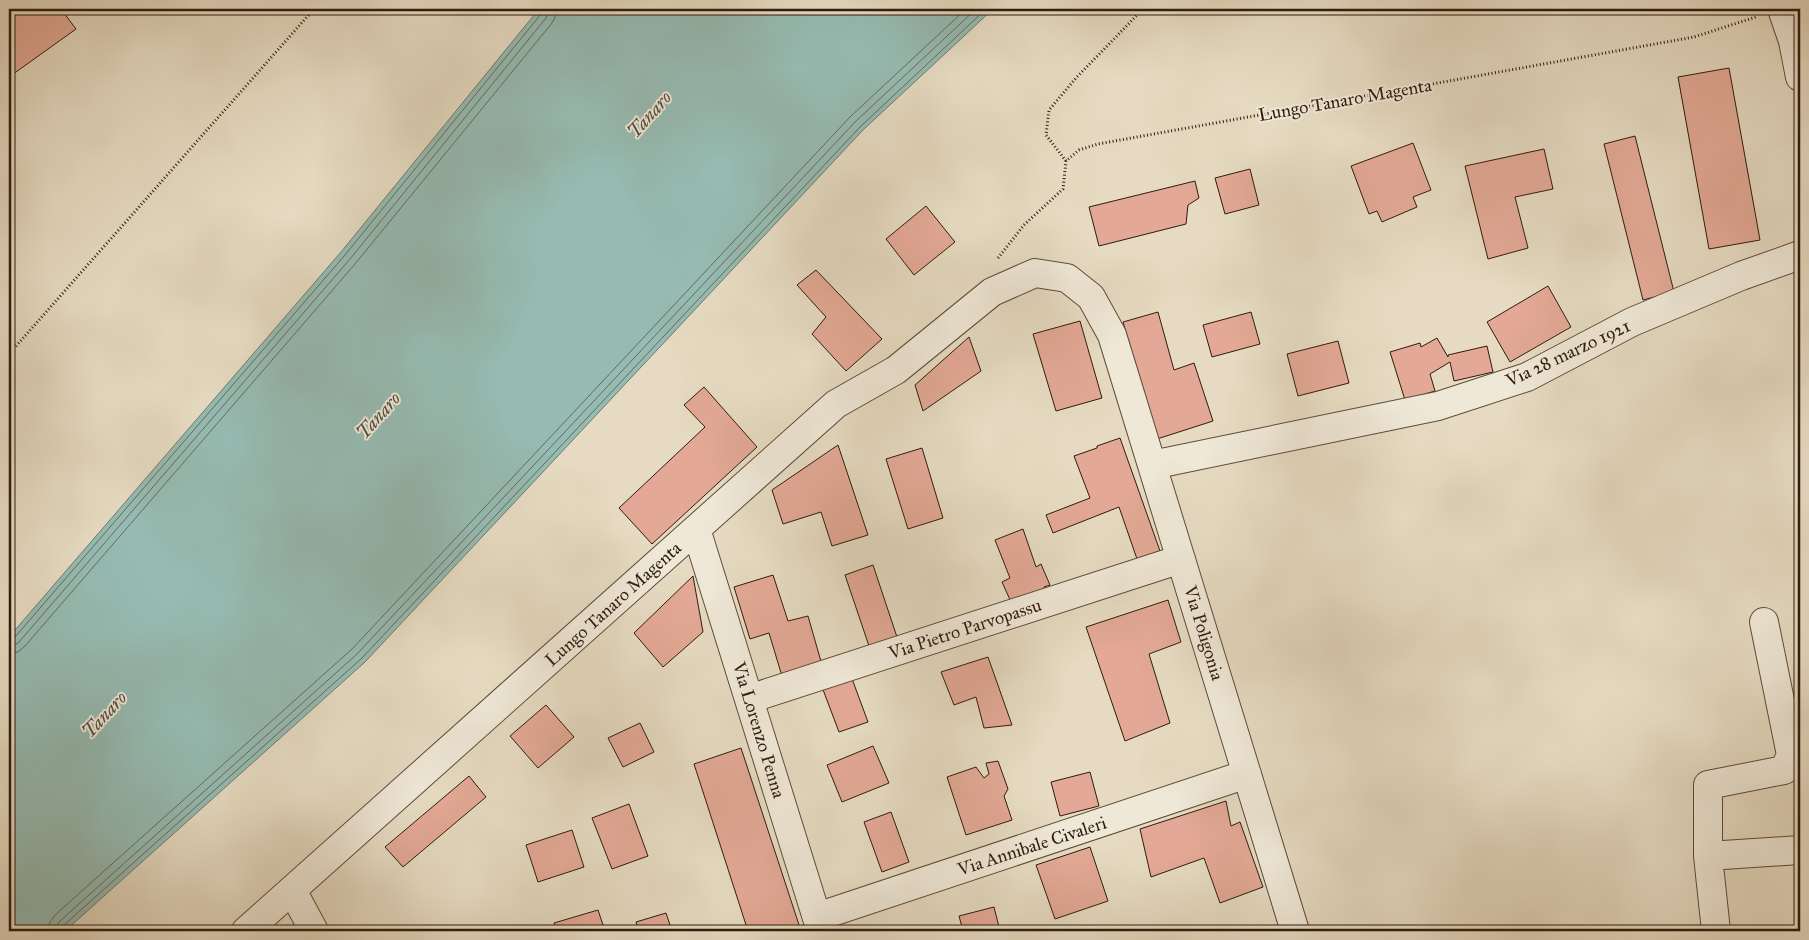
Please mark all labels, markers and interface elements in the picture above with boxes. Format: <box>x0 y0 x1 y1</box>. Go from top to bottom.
street label: Lungo Tanaro Magenta <box>1257 74 1434 127</box>
water label: Tanaro <box>622 86 676 143</box>
street label: Via 28 marzo 1921 <box>1501 315 1634 392</box>
water label: Tanaro <box>351 387 405 444</box>
street label: Lungo Tanaro Magenta <box>540 537 687 672</box>
street label: Via Poligonia <box>1178 582 1229 684</box>
street label: Via Pietro Parvopassu <box>885 594 1045 664</box>
street label: Via Lorenzo Penna <box>728 658 790 801</box>
water label: Tanaro <box>77 686 132 742</box>
street label: Via Annibale Civaleri <box>954 812 1109 881</box>

